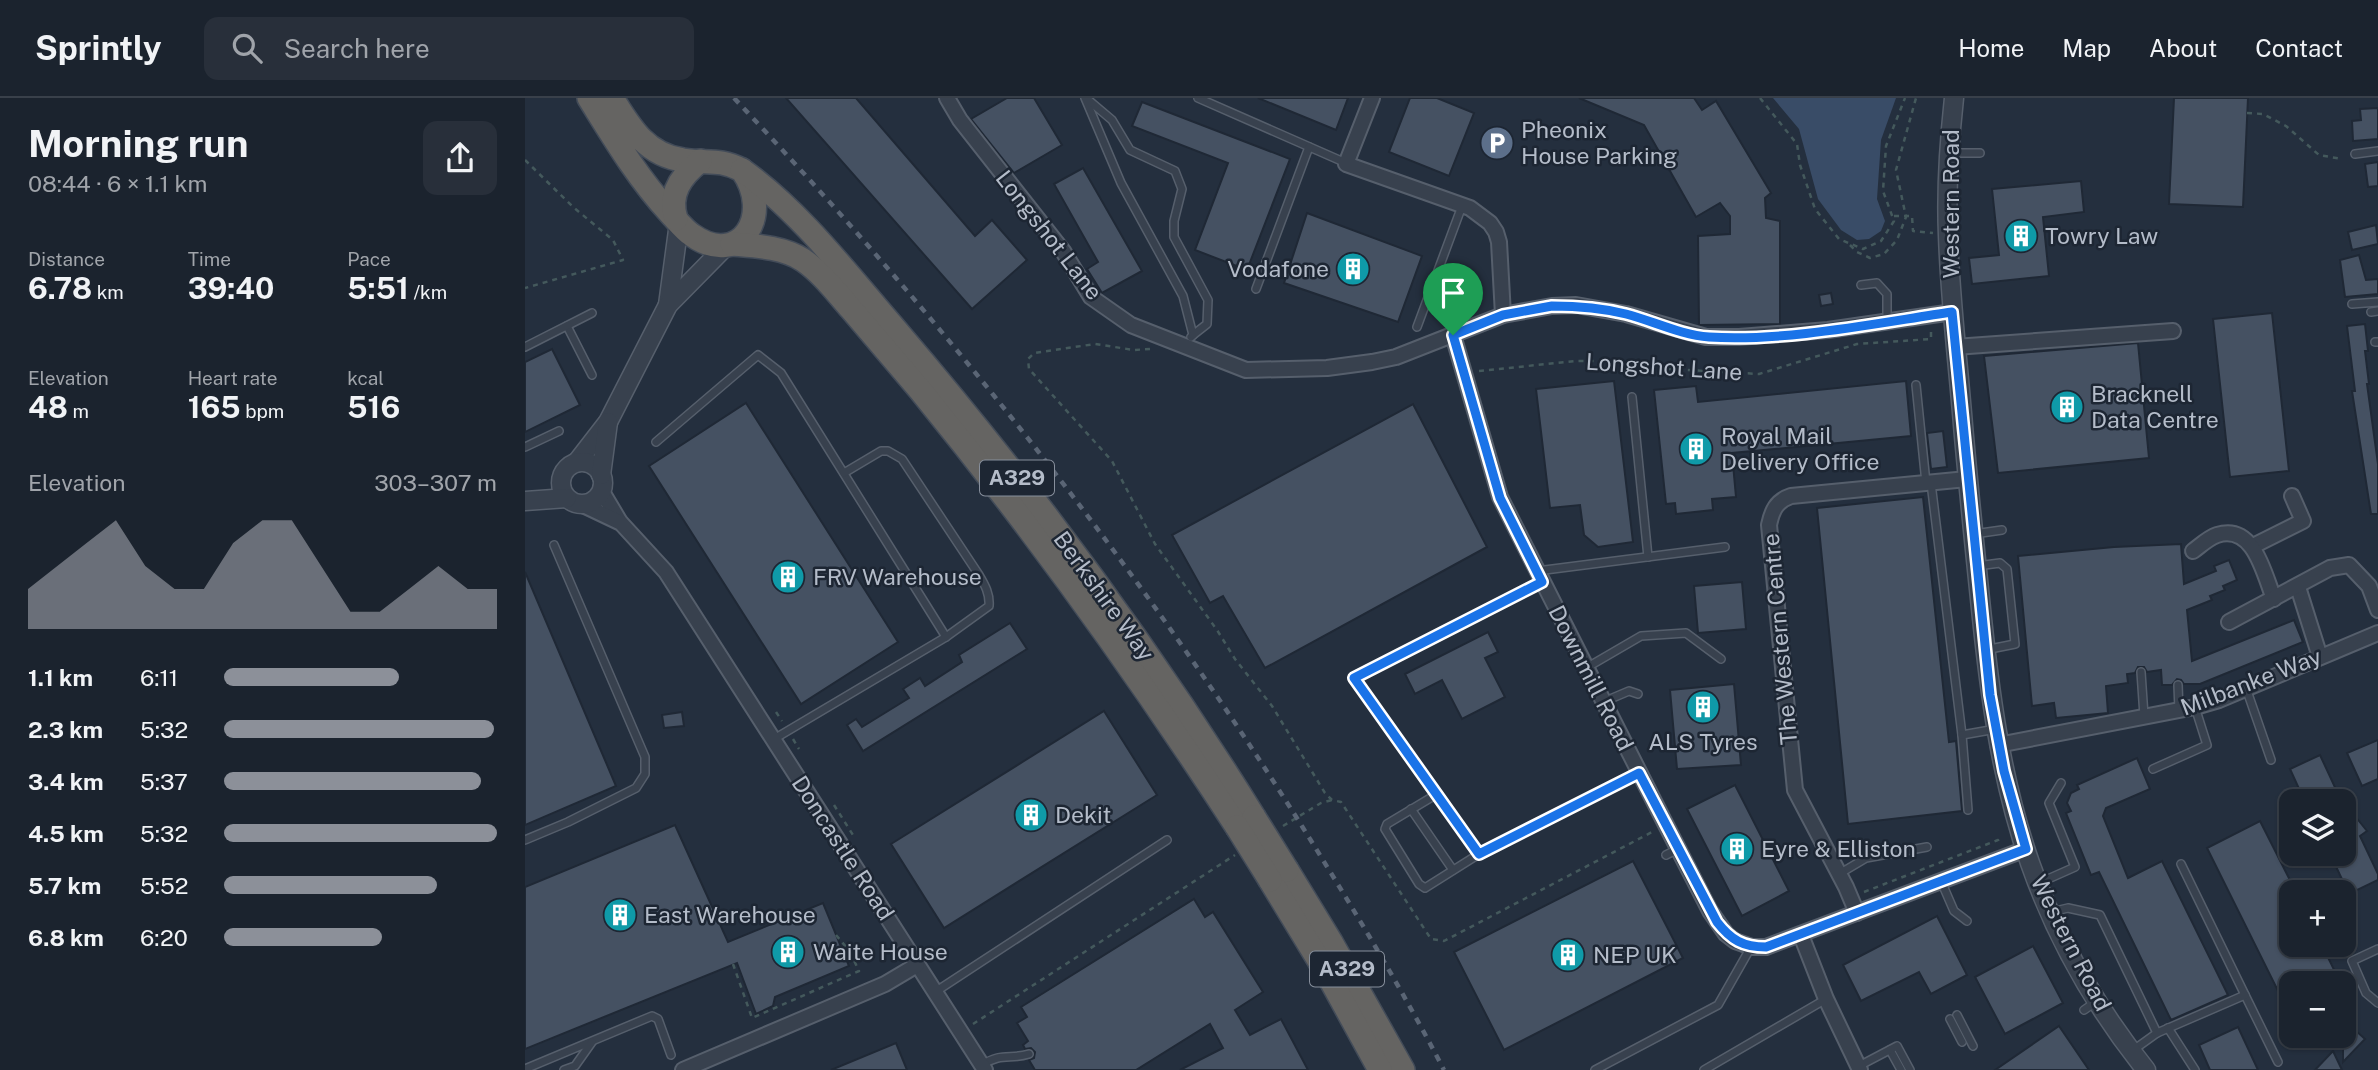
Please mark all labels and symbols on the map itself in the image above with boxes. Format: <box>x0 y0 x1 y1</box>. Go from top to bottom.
place label: Pheonix House Parking <box>1521 116 1677 169</box>
parking icon: Pheonix House Parking <box>1478 124 1516 162</box>
street label: Western Road <box>1937 129 1964 279</box>
street label: Longshot Lane <box>990 165 1108 305</box>
building icon: Towry Law <box>2002 217 2040 255</box>
place label: Towry Law <box>2045 222 2158 249</box>
building icon: Vodafone <box>1334 250 1372 288</box>
place label: Vodafone <box>1227 255 1329 282</box>
pin <box>1423 263 1483 335</box>
street label: Longshot Lane <box>1585 348 1743 385</box>
place label: Bracknell Data Centre <box>2091 380 2219 433</box>
building icon: Bracknell Data Centre <box>2048 388 2086 426</box>
place label: Royal Mail Delivery Office <box>1721 422 1880 475</box>
building icon: Royal Mail Delivery Office <box>1677 430 1715 468</box>
road number: A329 <box>980 460 1054 496</box>
street label: Berkshire Way <box>1048 526 1160 666</box>
street label: The Western Centre <box>1757 532 1802 746</box>
building icon: FRV Warehouse <box>769 558 807 596</box>
place label: FRV Warehouse <box>813 563 982 590</box>
street label: Downmill Road <box>1543 601 1640 755</box>
street label: Milbanke Way <box>2177 642 2325 721</box>
building icon: ALS Tyres <box>1684 688 1722 726</box>
place label: ALS Tyres <box>1648 728 1758 755</box>
street label: Doncastle Road <box>787 770 900 925</box>
building icon: Dekit <box>1012 796 1050 834</box>
place label: Dekit <box>1055 801 1112 828</box>
building icon: Eyre & Elliston <box>1718 830 1756 868</box>
place label: Eyre & Elliston <box>1761 835 1916 862</box>
street label: Western Road <box>2026 870 2117 1015</box>
building icon: East Warehouse <box>601 896 639 934</box>
place label: East Warehouse <box>644 901 816 928</box>
building icon: Waite House <box>769 933 807 971</box>
building icon: NEP UK <box>1549 936 1587 974</box>
place label: Waite House <box>813 938 948 965</box>
place label: NEP UK <box>1593 941 1677 968</box>
road number: A329 <box>1310 952 1384 986</box>

